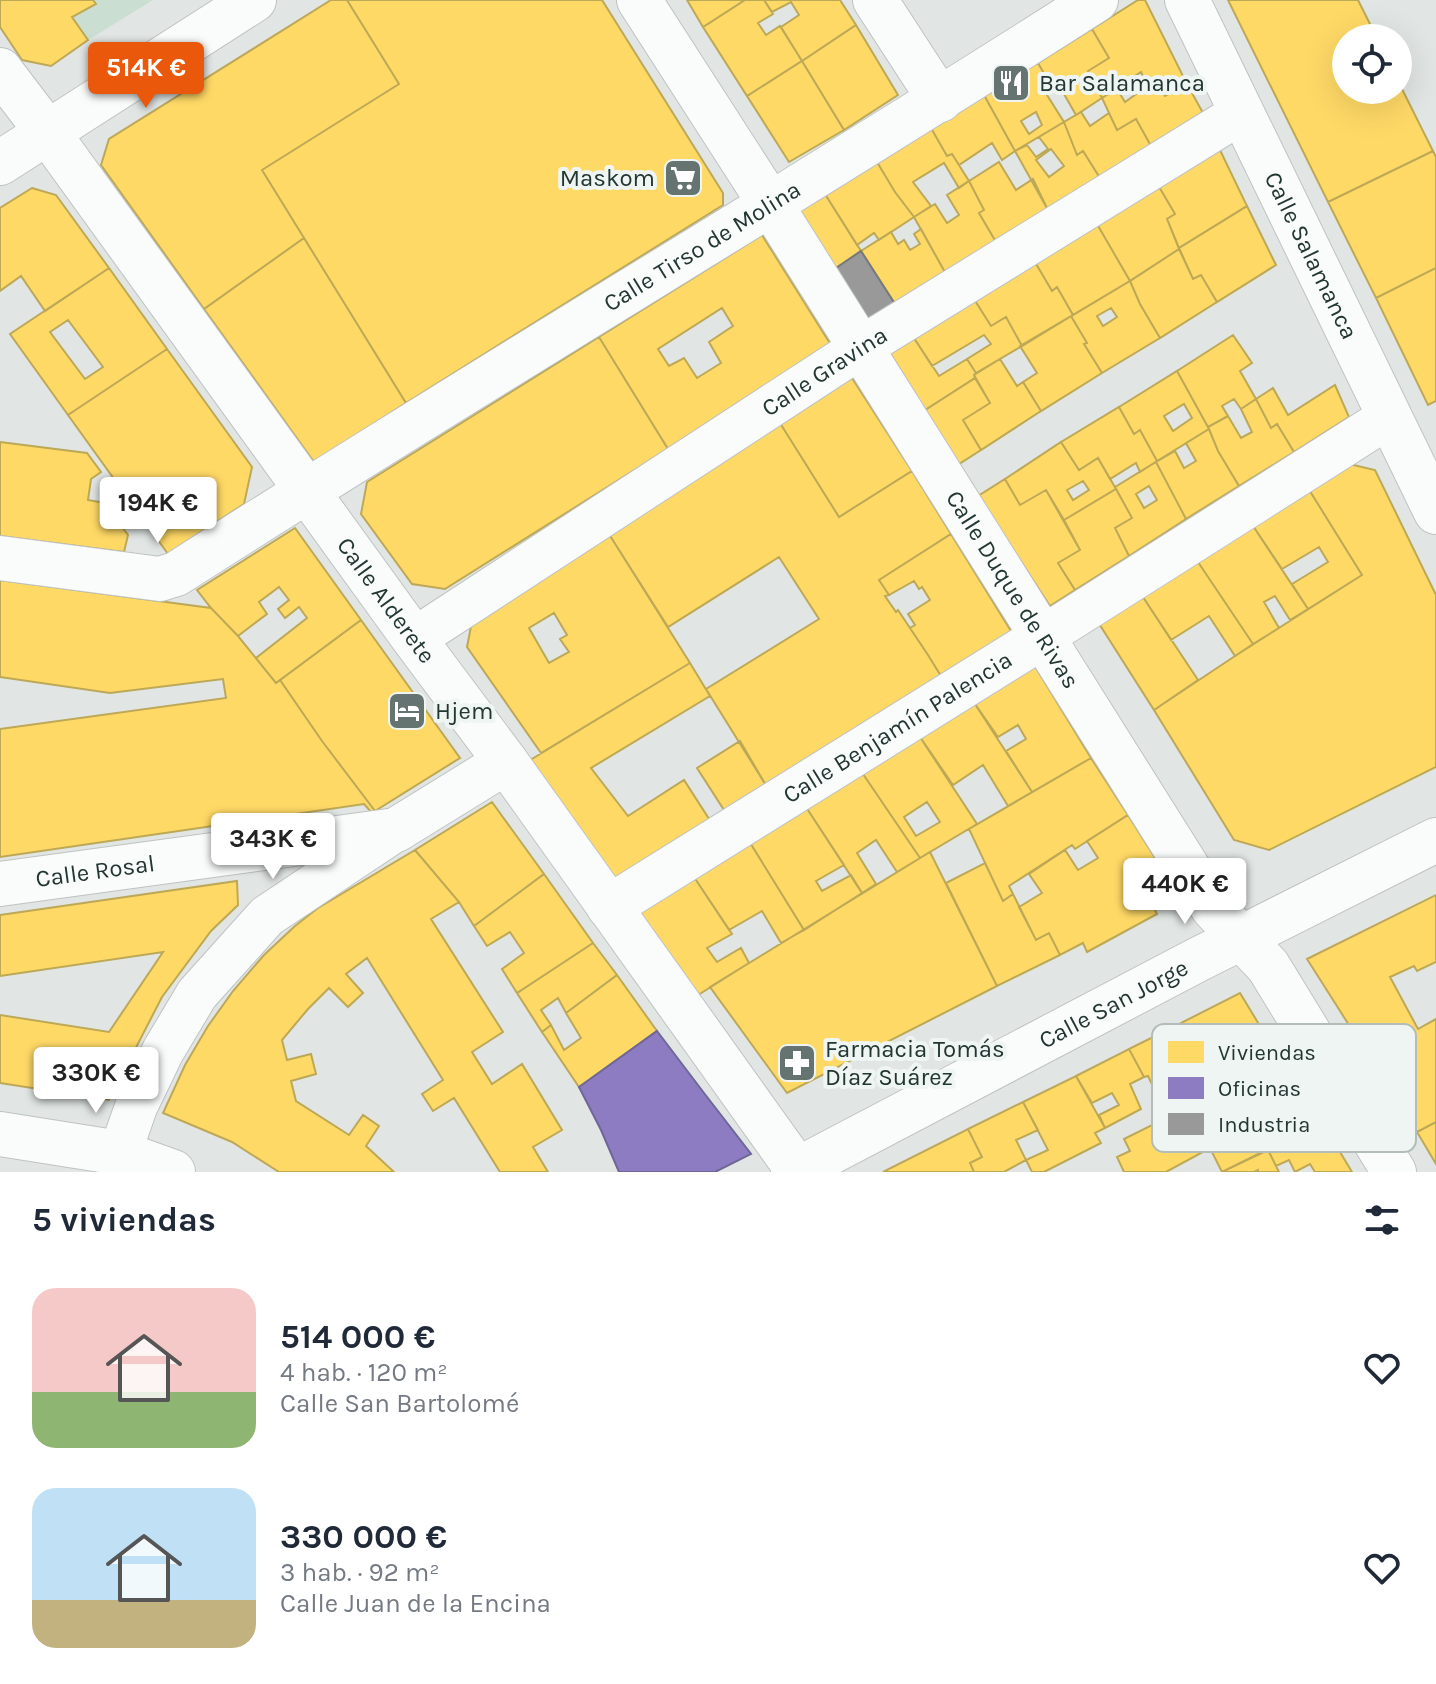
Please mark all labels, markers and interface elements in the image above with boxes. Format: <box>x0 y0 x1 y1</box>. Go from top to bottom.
map controls <box>1332 24 1412 104</box>
button: locate <box>1332 24 1412 104</box>
pin: 514K € <box>81 42 211 110</box>
text: 514K € <box>106 52 186 83</box>
restaurant icon: Bar Salamanca <box>990 62 1032 104</box>
place label: Bar Salamanca <box>1039 69 1205 97</box>
supermarket icon: Maskom <box>662 157 704 199</box>
place label: Maskom <box>560 164 655 192</box>
street label: Calle Salamanca <box>1259 167 1364 344</box>
street label: Calle Tirso de Molina <box>599 175 806 317</box>
street label: Calle Gravina <box>757 321 892 422</box>
pin: 194K € <box>93 477 223 545</box>
street label: Calle Duque de Rivas <box>940 485 1085 694</box>
text: 194K € <box>118 487 198 518</box>
street label: Calle Alderete <box>331 532 441 669</box>
street label: Calle Benjamín Palencia <box>778 645 1017 809</box>
hotel icon: Hjem <box>386 690 428 732</box>
place label: Hjem <box>435 697 493 725</box>
pin: 343K € <box>208 813 338 881</box>
text: 343K € <box>229 823 317 854</box>
street label: Calle Rosal <box>34 849 156 893</box>
pin: 440K € <box>1120 858 1250 926</box>
text: 440K € <box>1141 868 1229 899</box>
street label: Calle San Jorge <box>1034 953 1193 1054</box>
legend <box>1152 1024 1416 1152</box>
place label: Farmacia Tomás Díaz Suárez <box>825 1035 1005 1091</box>
text: Viviendas <box>1218 1040 1316 1066</box>
pharmacy icon: Farmacia Tomás Díaz Suárez <box>776 1042 818 1084</box>
pin: 330K € <box>31 1047 161 1115</box>
text: 330K € <box>52 1057 140 1088</box>
text: Oficinas <box>1218 1076 1301 1102</box>
text: Industria <box>1218 1112 1310 1138</box>
icon: filters <box>1360 1198 1404 1242</box>
text: 5 viviendas <box>32 1200 216 1240</box>
text: 514 000 € <box>280 1317 435 1357</box>
icon: home <box>96 1320 192 1416</box>
icon: heart <box>1360 1346 1404 1390</box>
text: 4 hab. · 120 m² <box>280 1357 448 1388</box>
text: Calle San Bartolomé <box>280 1388 519 1419</box>
text: 330 000 € <box>280 1517 447 1557</box>
icon: home <box>96 1520 192 1616</box>
icon: heart <box>1360 1546 1404 1590</box>
text: 3 hab. · 92 m² <box>280 1557 440 1588</box>
text: Calle Juan de la Encina <box>280 1588 551 1619</box>

